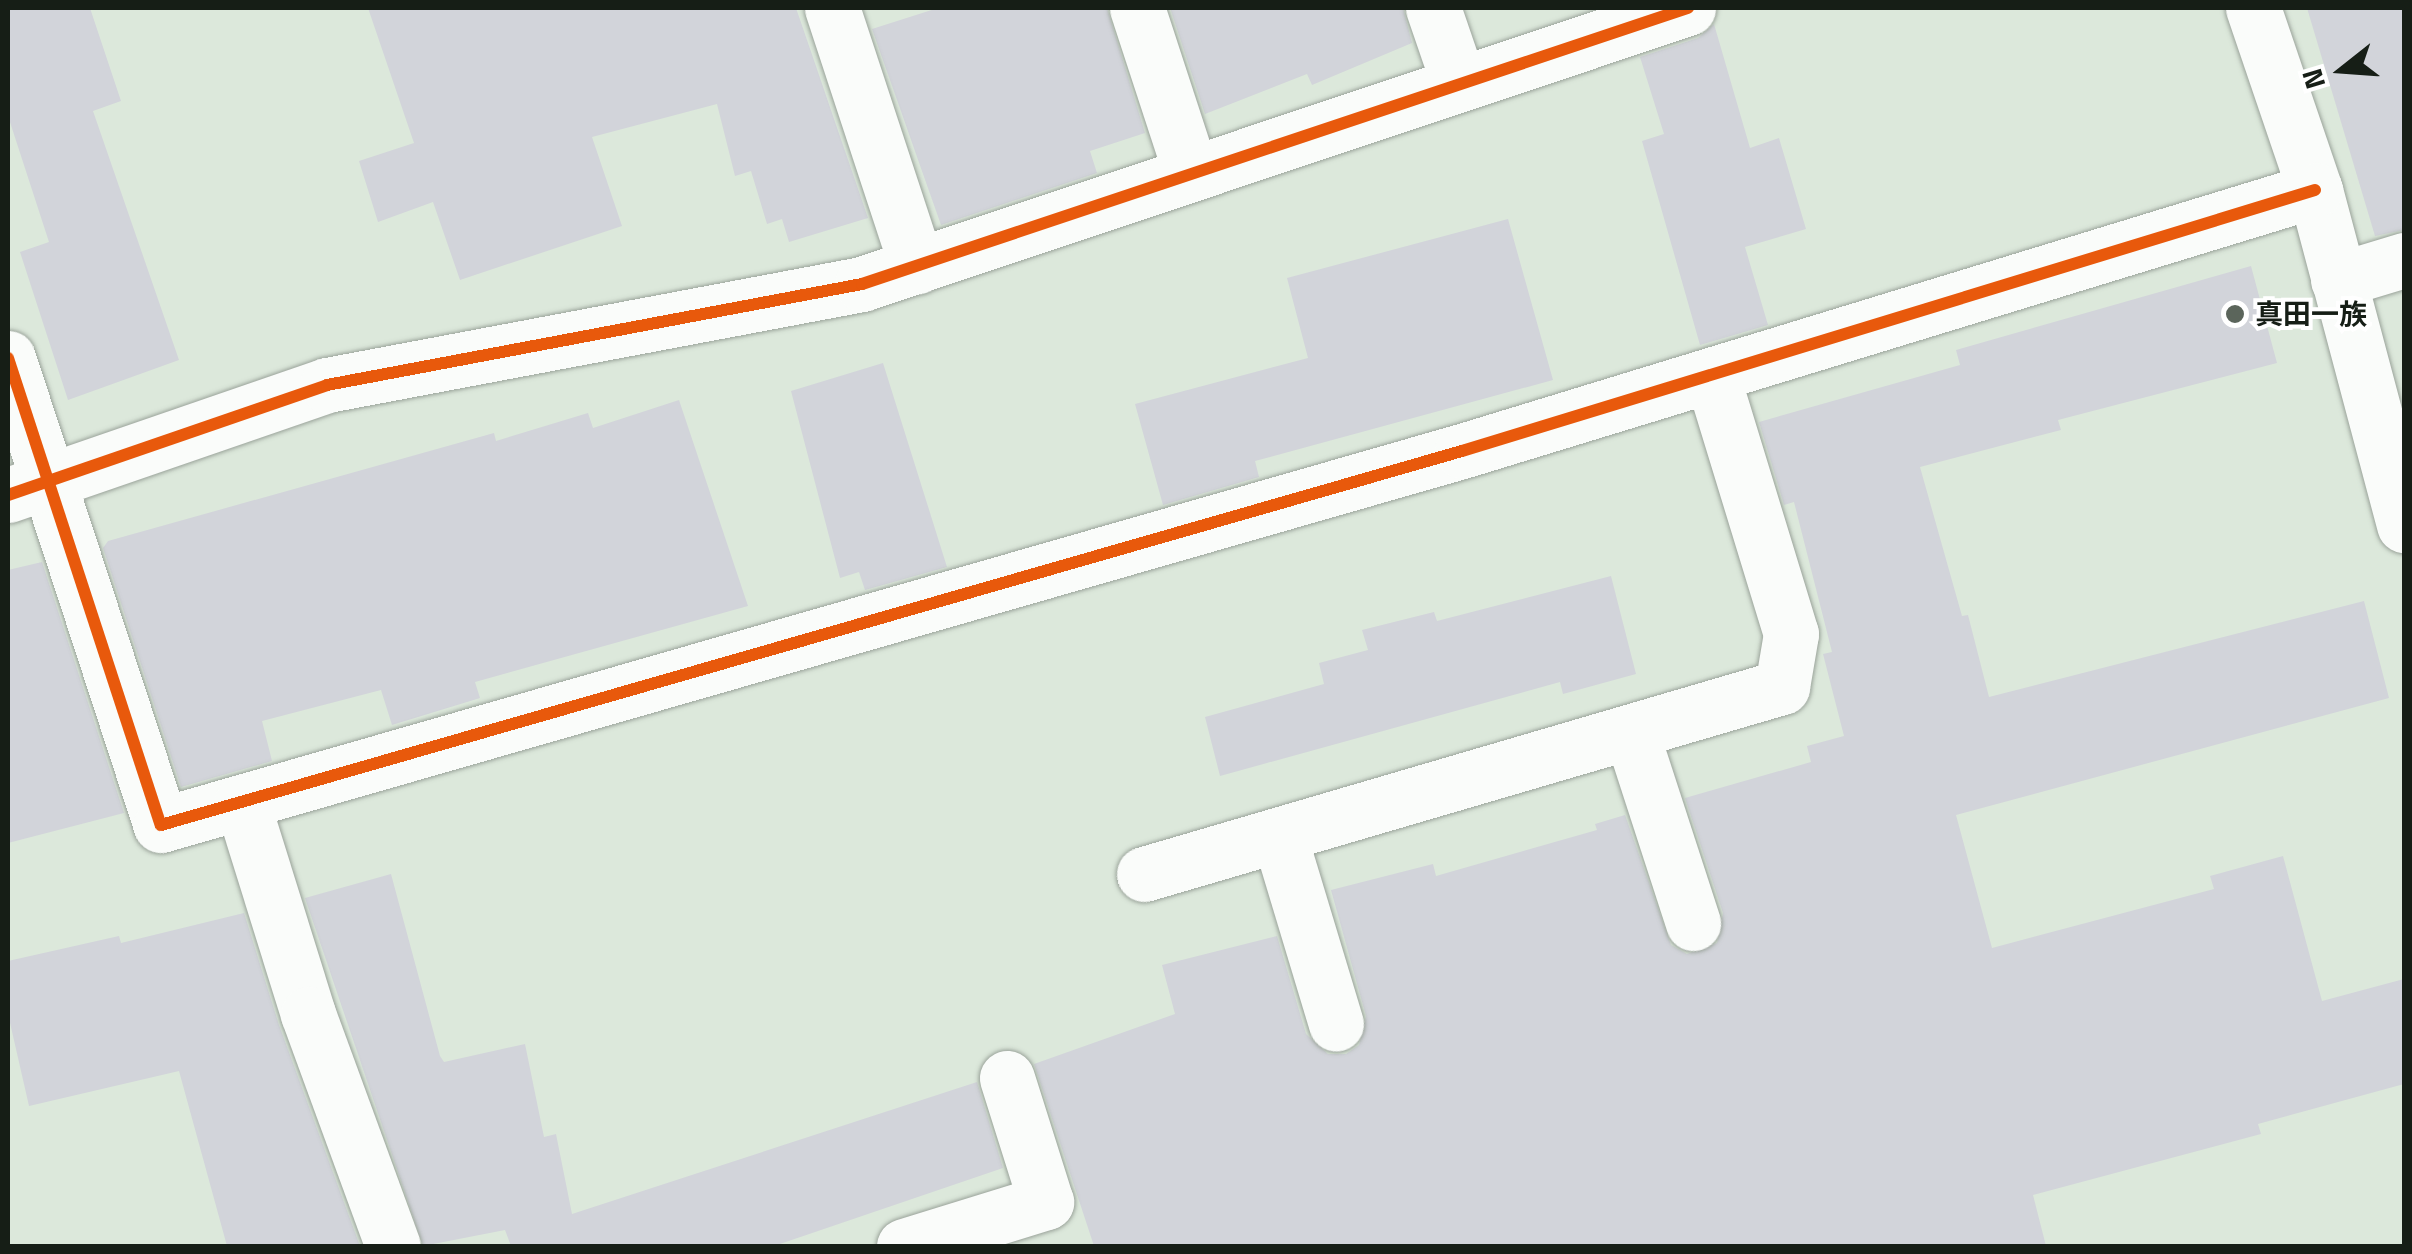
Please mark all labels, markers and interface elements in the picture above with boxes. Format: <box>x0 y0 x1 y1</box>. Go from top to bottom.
north arrow <box>2292 20 2392 120</box>
text: N <box>2289 63 2336 94</box>
place label: 真田一族 <box>2255 297 2367 331</box>
marker: 真田一族 <box>2224 303 2246 325</box>

